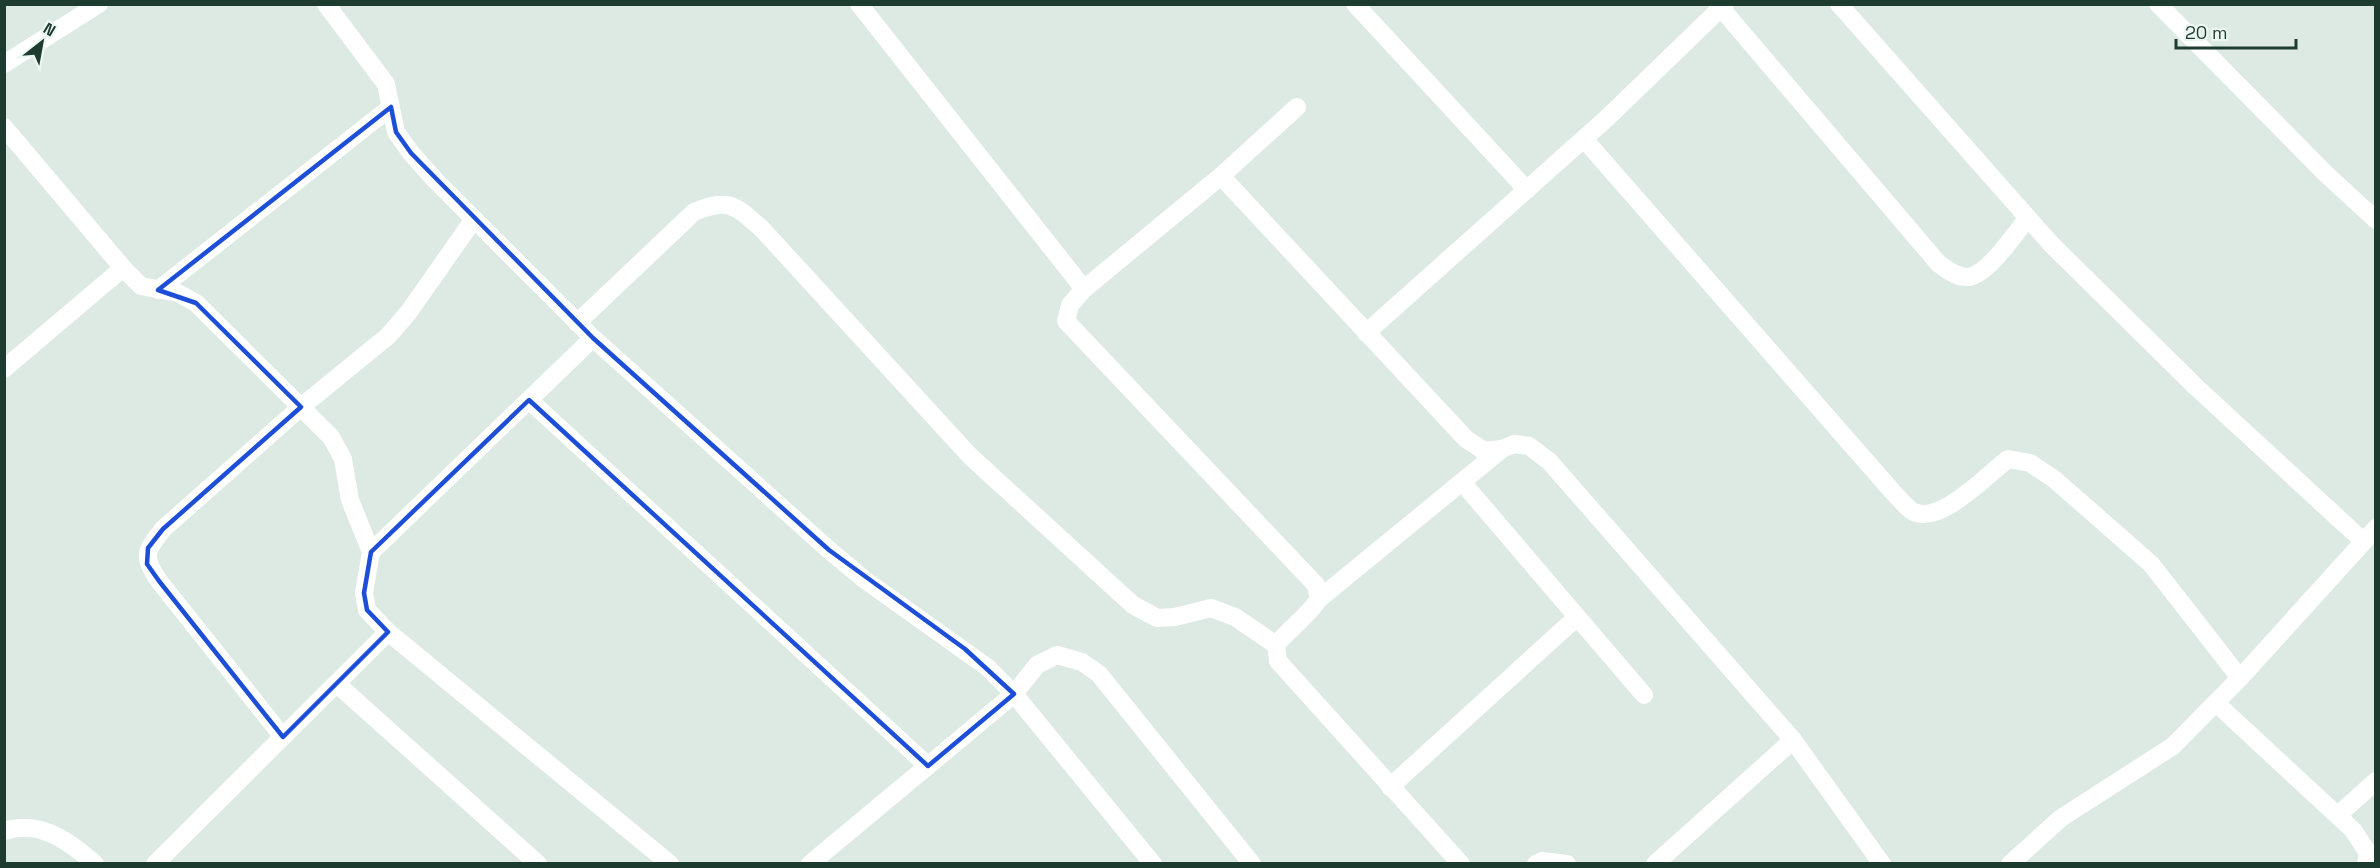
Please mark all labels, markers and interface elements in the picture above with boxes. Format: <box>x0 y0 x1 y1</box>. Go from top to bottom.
north arrow <box>12 12 72 72</box>
scale bar <box>2176 12 2296 50</box>
text: N <box>39 18 59 41</box>
text: 20 m <box>2185 21 2228 44</box>

